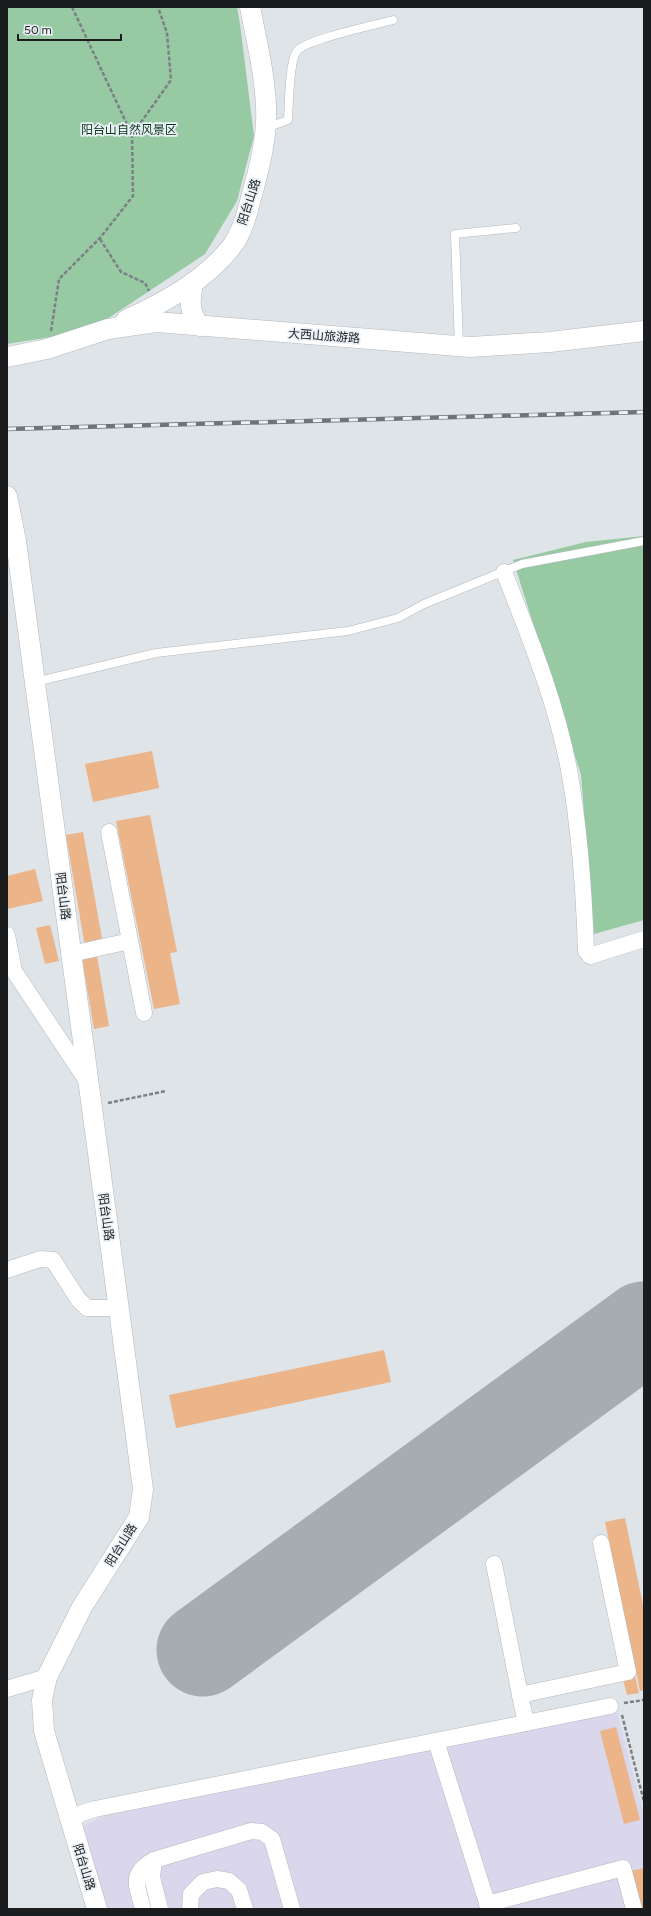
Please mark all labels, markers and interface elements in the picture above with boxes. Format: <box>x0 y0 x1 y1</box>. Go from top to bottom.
scale bar <box>18 16 121 42</box>
text: 50 m <box>24 23 52 37</box>
park label: 阳台山自然风景区 <box>81 123 177 137</box>
street label: 阳台山路 <box>235 177 263 227</box>
street label: 大西山旅游路 <box>288 327 360 345</box>
street label: 阳台山路 <box>53 871 73 921</box>
street label: 阳台山路 <box>96 1192 116 1242</box>
street label: 阳台山路 <box>102 1521 140 1569</box>
street label: 阳台山路 <box>70 1842 98 1892</box>

